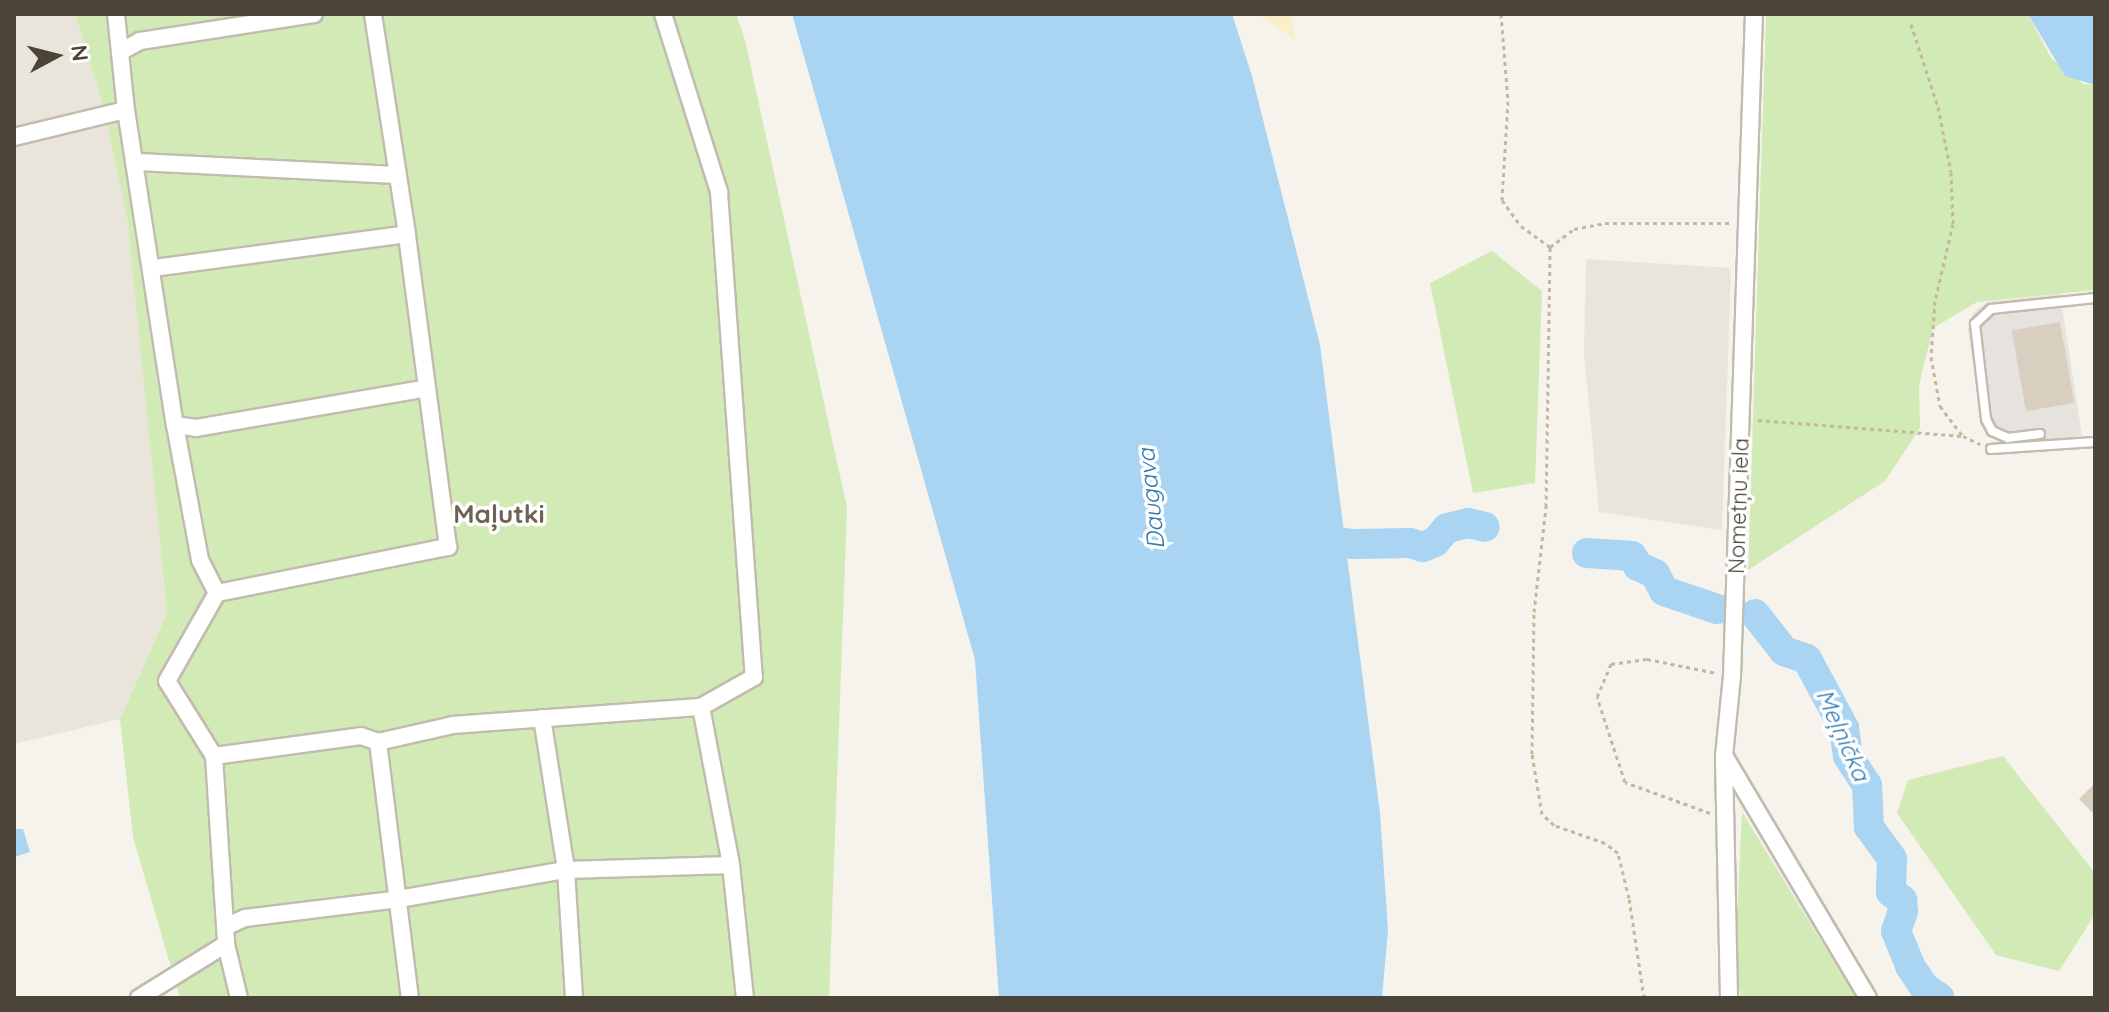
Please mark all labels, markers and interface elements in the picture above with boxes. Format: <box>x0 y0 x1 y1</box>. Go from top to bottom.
north arrow <box>16 16 96 96</box>
text: N <box>65 43 95 63</box>
street label: Nometņu iela <box>1723 438 1755 574</box>
water label: Daugava <box>1131 447 1171 551</box>
district label: Maļutki <box>453 498 545 530</box>
water label: Meļņička <box>1810 685 1876 785</box>

